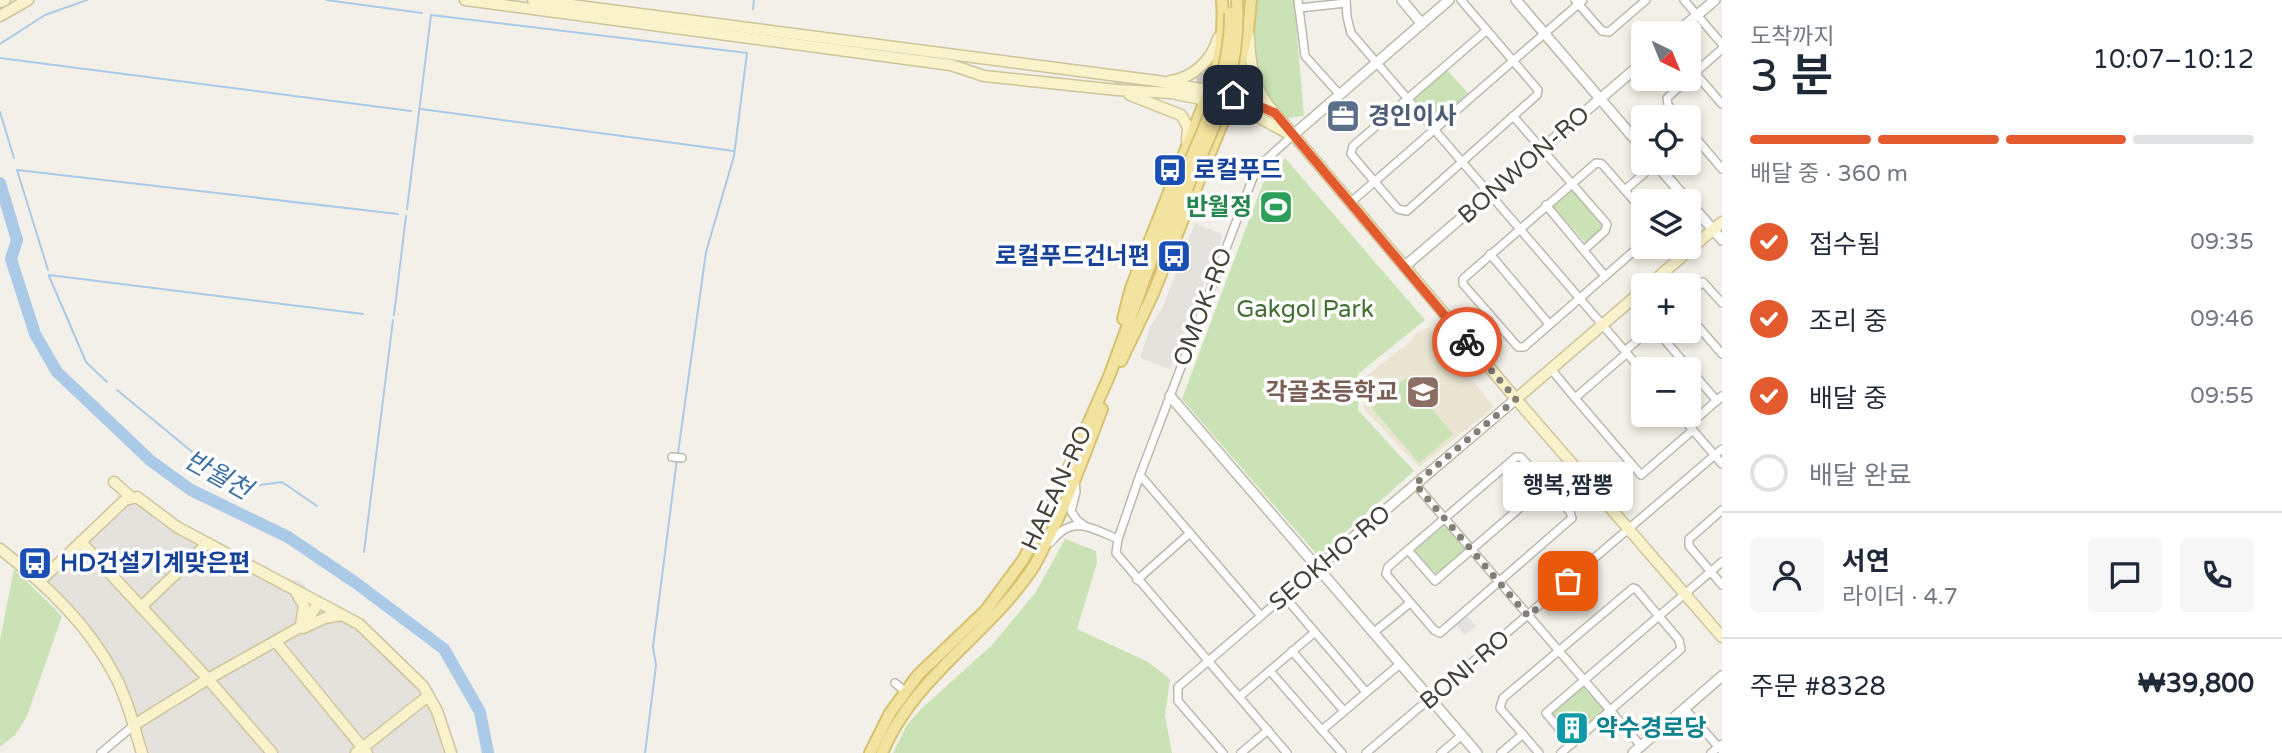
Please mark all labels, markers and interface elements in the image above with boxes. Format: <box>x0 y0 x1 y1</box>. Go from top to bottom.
north arrow <box>1631 21 1701 91</box>
map controls <box>1631 21 1701 427</box>
text: 도착까지 <box>1750 23 1835 51</box>
text: 10:07–10:12 <box>2093 44 2254 75</box>
text: 3 분 <box>1750 49 1833 104</box>
pin <box>1203 65 1263 125</box>
icon: home <box>1214 76 1252 114</box>
office icon: 경인이사 <box>1324 97 1362 135</box>
street label: BONWON-RO <box>1452 100 1596 230</box>
place label: 경인이사 <box>1368 102 1456 131</box>
button: locate <box>1631 105 1701 175</box>
bus stop icon: 로컬푸드 <box>1151 151 1189 189</box>
place label: 로컬푸드 <box>1194 156 1282 185</box>
text: 배달 중 · 360 m <box>1750 160 1908 188</box>
sports icon: 반월정 <box>1257 188 1295 226</box>
button: layers <box>1631 189 1701 259</box>
place label: 반월정 <box>1186 193 1252 222</box>
icon: check <box>1750 223 1788 261</box>
text: 09:35 <box>2190 228 2254 256</box>
text: 접수됨 <box>1809 229 1881 260</box>
bus stop icon: 로컬푸드건너편 <box>1155 237 1193 275</box>
place label: 로컬푸드건너편 <box>995 242 1150 271</box>
street label: OMOK-RO <box>1167 244 1239 370</box>
button: + <box>1631 273 1701 343</box>
park label: Gakgol Park <box>1236 295 1374 324</box>
icon: check <box>1750 300 1788 338</box>
text: 09:46 <box>2190 305 2254 333</box>
text: 조리 중 <box>1809 306 1888 337</box>
courier <box>1432 307 1502 377</box>
icon: bike <box>1448 323 1486 361</box>
button: − <box>1631 357 1701 427</box>
school or university icon: 각골초등학교 <box>1404 373 1442 411</box>
icon: check <box>1750 377 1788 415</box>
place label: 각골초등학교 <box>1266 378 1398 407</box>
text: 09:55 <box>2190 382 2254 410</box>
text: 배달 중 <box>1809 383 1888 414</box>
street label: HAEAN-RO <box>1015 421 1099 555</box>
water label: 반월천 <box>179 444 260 507</box>
text: 배달 완료 <box>1809 460 1911 491</box>
callout: 행복,짬뽕 <box>1503 462 1633 511</box>
text: 행복,짬뽕 <box>1523 472 1613 500</box>
street label: SEOKHO-RO <box>1263 499 1397 617</box>
button: person <box>1750 538 1824 612</box>
button: chat <box>2088 538 2162 612</box>
button: phone <box>2180 538 2254 612</box>
bus stop icon: HD건설기계맞은편 <box>16 544 54 582</box>
text: 서연 <box>1842 546 1890 577</box>
place label: HD건설기계맞은편 <box>60 549 251 578</box>
pin <box>1538 551 1598 611</box>
icon: bag <box>1549 562 1587 600</box>
text: 라이더 · 4.7 <box>1842 583 1958 611</box>
street label: BONI-RO <box>1414 624 1516 716</box>
text: ₩39,800 <box>2138 668 2254 699</box>
text: 주문 #8328 <box>1750 671 1886 702</box>
building icon: 약수경로당 <box>1553 709 1591 747</box>
place label: 약수경로당 <box>1596 714 1706 743</box>

